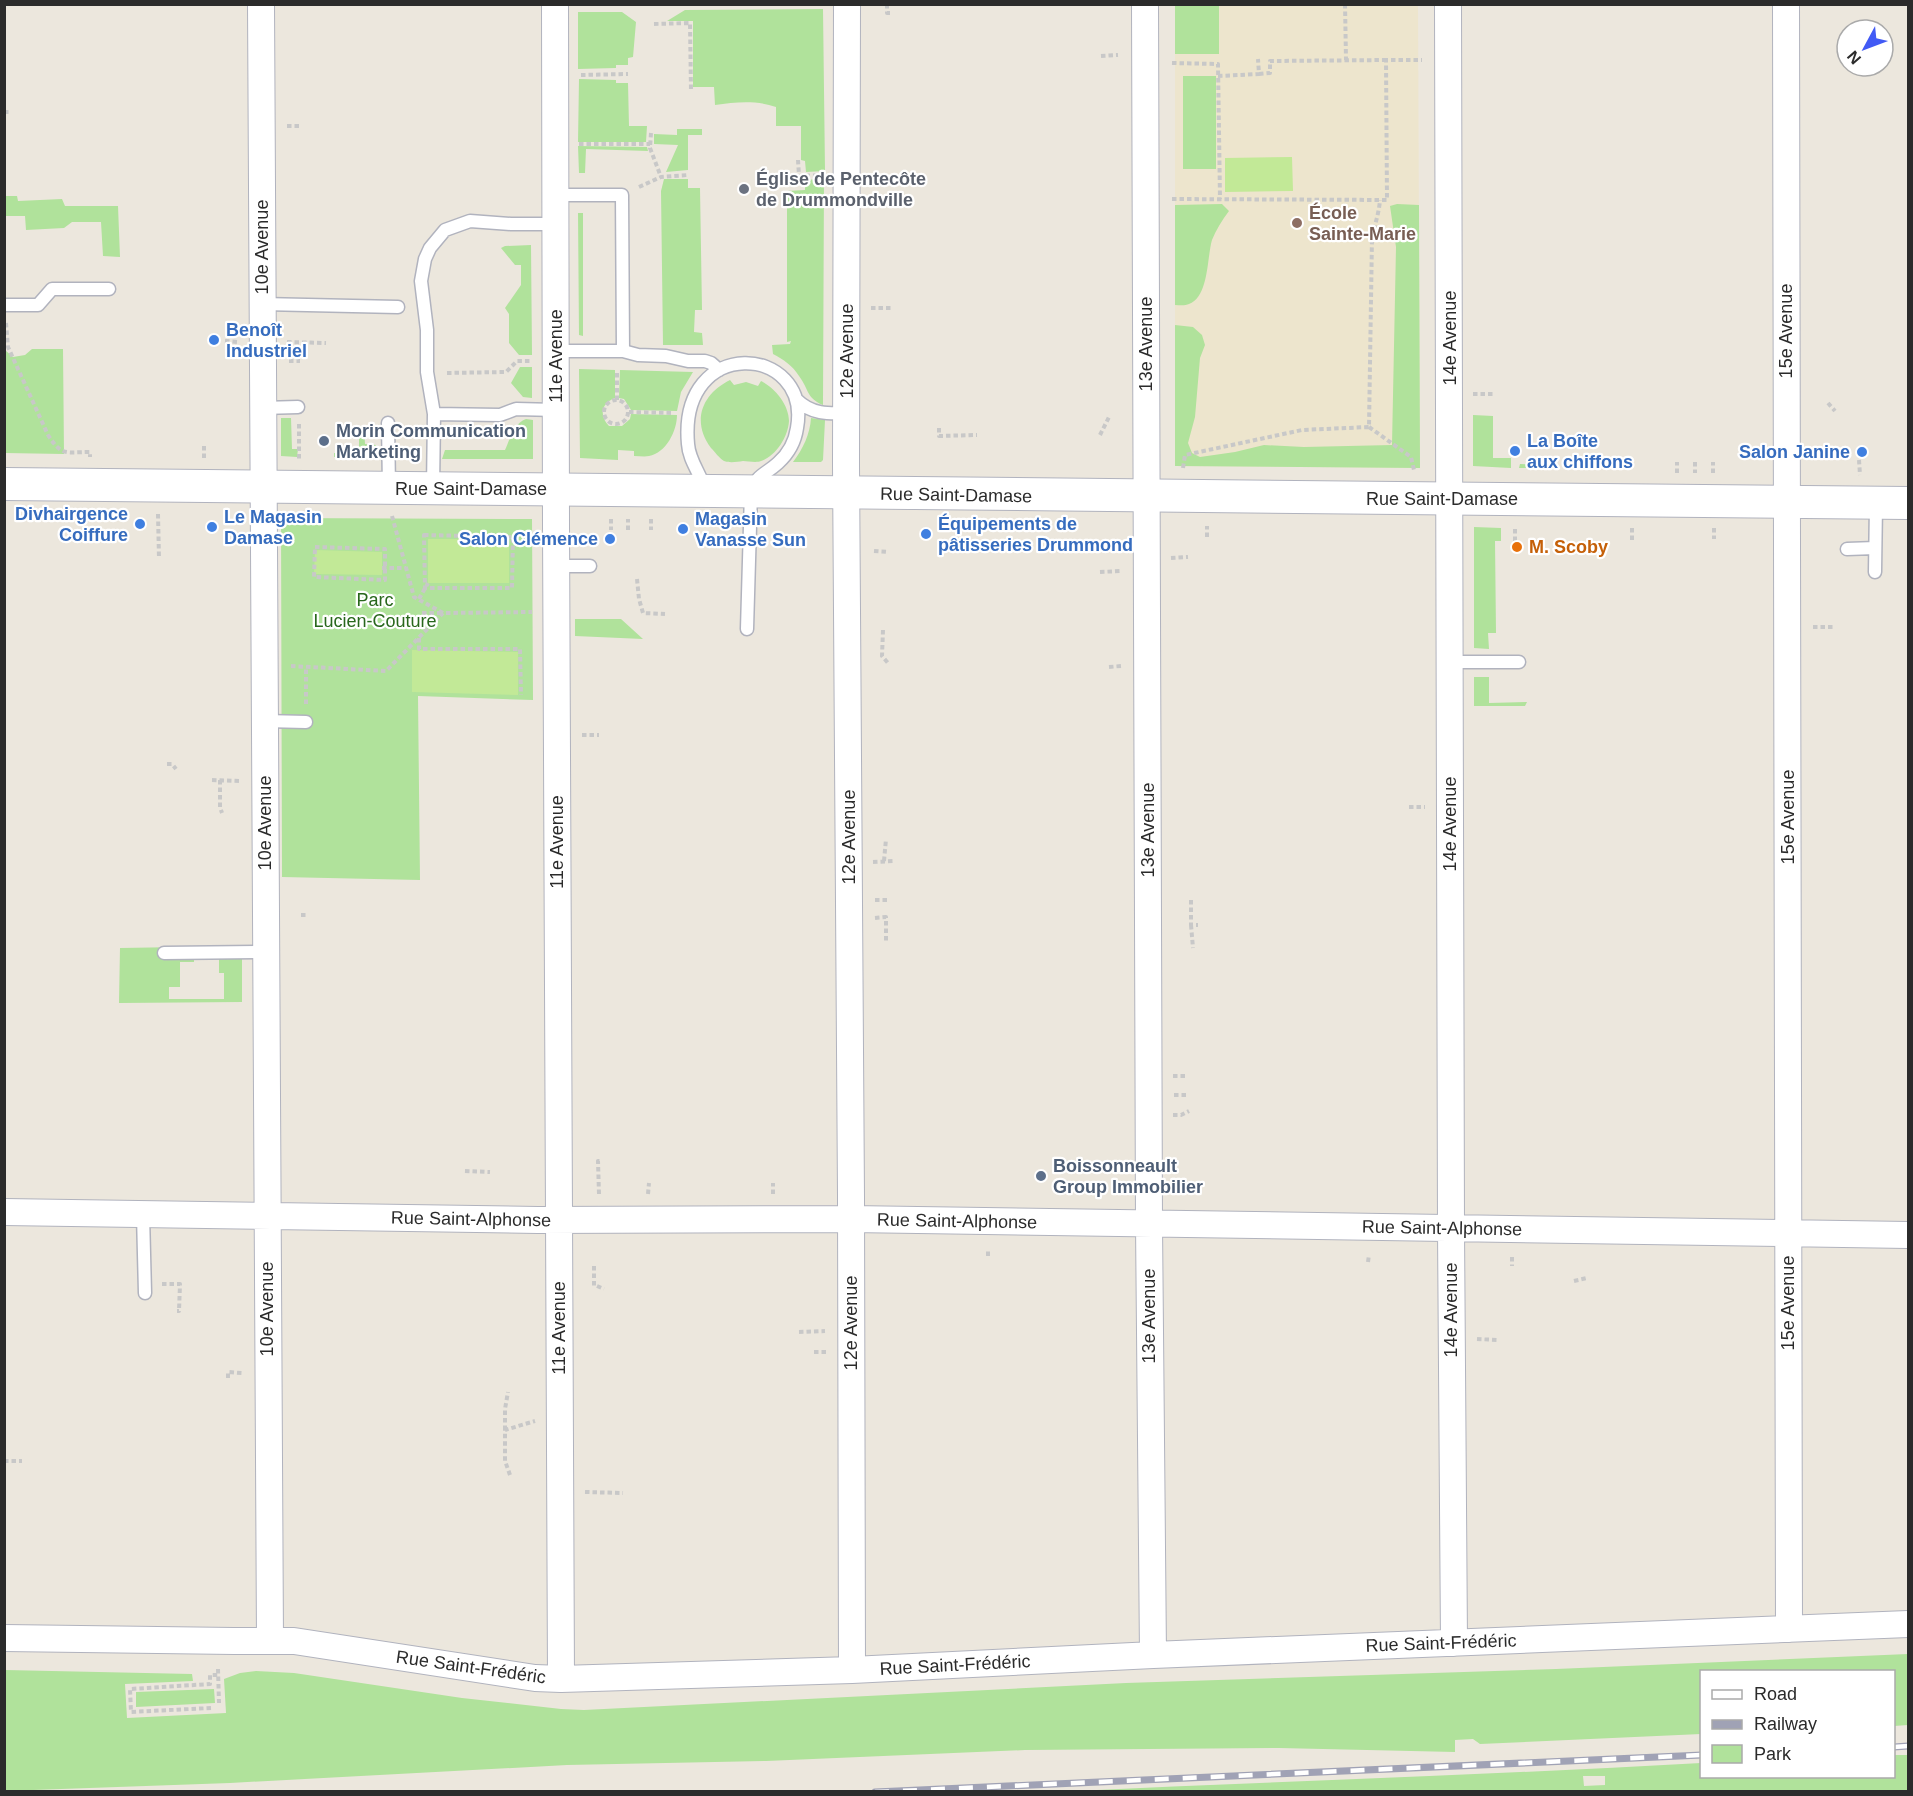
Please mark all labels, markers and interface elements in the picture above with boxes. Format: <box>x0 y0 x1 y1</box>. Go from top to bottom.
north arrow <box>1835 18 1895 78</box>
text: N <box>1844 48 1864 67</box>
place label: Église de Pentecôte de Drummondville <box>756 168 926 210</box>
marker: Église de Pentecôte de Drummondville <box>737 182 751 196</box>
street label: 10e Avenue <box>252 200 272 294</box>
place label: École Sainte-Marie <box>1309 202 1416 244</box>
marker: École Sainte-Marie <box>1290 216 1304 230</box>
street label: 15e Avenue <box>1776 284 1796 378</box>
street label: 14e Avenue <box>1440 291 1460 385</box>
street label: 13e Avenue <box>1136 297 1156 391</box>
street label: 12e Avenue <box>837 304 857 398</box>
street label: 11e Avenue <box>546 309 566 403</box>
place label: Benoît Industriel <box>226 320 307 361</box>
marker: Benoît Industriel <box>207 333 221 347</box>
place label: Morin Communication Marketing <box>336 421 526 462</box>
place label: La Boîte aux chiffons <box>1527 431 1633 472</box>
marker: Morin Communication Marketing <box>317 434 331 448</box>
place label: Salon Janine <box>1739 442 1850 462</box>
marker: La Boîte aux chiffons <box>1508 444 1522 458</box>
marker: Salon Janine <box>1855 445 1869 459</box>
street label: Rue Saint-Damase <box>395 479 547 499</box>
street label: Rue Saint-Damase <box>880 484 1032 506</box>
street label: Rue Saint-Damase <box>1366 489 1518 509</box>
place label: Divhairgence Coiffure <box>15 504 128 545</box>
place label: Le Magasin Damase <box>224 507 322 548</box>
place label: Magasin Vanasse Sun <box>695 509 806 550</box>
place label: Équipements de pâtisseries Drummond <box>938 513 1133 555</box>
marker: Divhairgence Coiffure <box>133 517 147 531</box>
marker: Le Magasin Damase <box>205 520 219 534</box>
marker: Magasin Vanasse Sun <box>676 522 690 536</box>
marker: Équipements de pâtisseries Drummond <box>919 527 933 541</box>
place label: Salon Clémence <box>459 529 598 549</box>
marker: Salon Clémence <box>603 532 617 546</box>
place label: M. Scoby <box>1529 537 1608 557</box>
marker: M. Scoby <box>1510 540 1524 554</box>
park label: Parc Lucien-Couture <box>313 590 437 631</box>
street label: 15e Avenue <box>1778 770 1798 864</box>
street label: 10e Avenue <box>255 776 275 870</box>
street label: 14e Avenue <box>1440 777 1460 871</box>
street label: 13e Avenue <box>1138 783 1158 877</box>
street label: 12e Avenue <box>839 790 859 884</box>
street label: 11e Avenue <box>547 795 567 889</box>
place label: Boissonneault Group Immobilier <box>1053 1156 1203 1197</box>
marker: Boissonneault Group Immobilier <box>1034 1169 1048 1183</box>
street label: Rue Saint-Alphonse <box>391 1208 551 1230</box>
street label: Rue Saint-Alphonse <box>877 1210 1037 1232</box>
street label: Rue Saint-Alphonse <box>1362 1217 1522 1239</box>
street label: 15e Avenue <box>1778 1256 1798 1350</box>
street label: 10e Avenue <box>257 1262 277 1356</box>
street label: 14e Avenue <box>1441 1263 1461 1357</box>
street label: 13e Avenue <box>1139 1269 1159 1363</box>
street label: 12e Avenue <box>841 1276 861 1370</box>
street label: 11e Avenue <box>549 1281 569 1375</box>
street label: Rue Saint-Frédéric <box>1365 1630 1517 1656</box>
street label: Rue Saint-Frédéric <box>395 1647 547 1687</box>
street label: Rue Saint-Frédéric <box>879 1651 1031 1679</box>
legend <box>1700 1670 1895 1778</box>
text: Road <box>1754 1684 1797 1704</box>
text: Railway <box>1754 1714 1817 1734</box>
text: Park <box>1754 1744 1792 1764</box>

